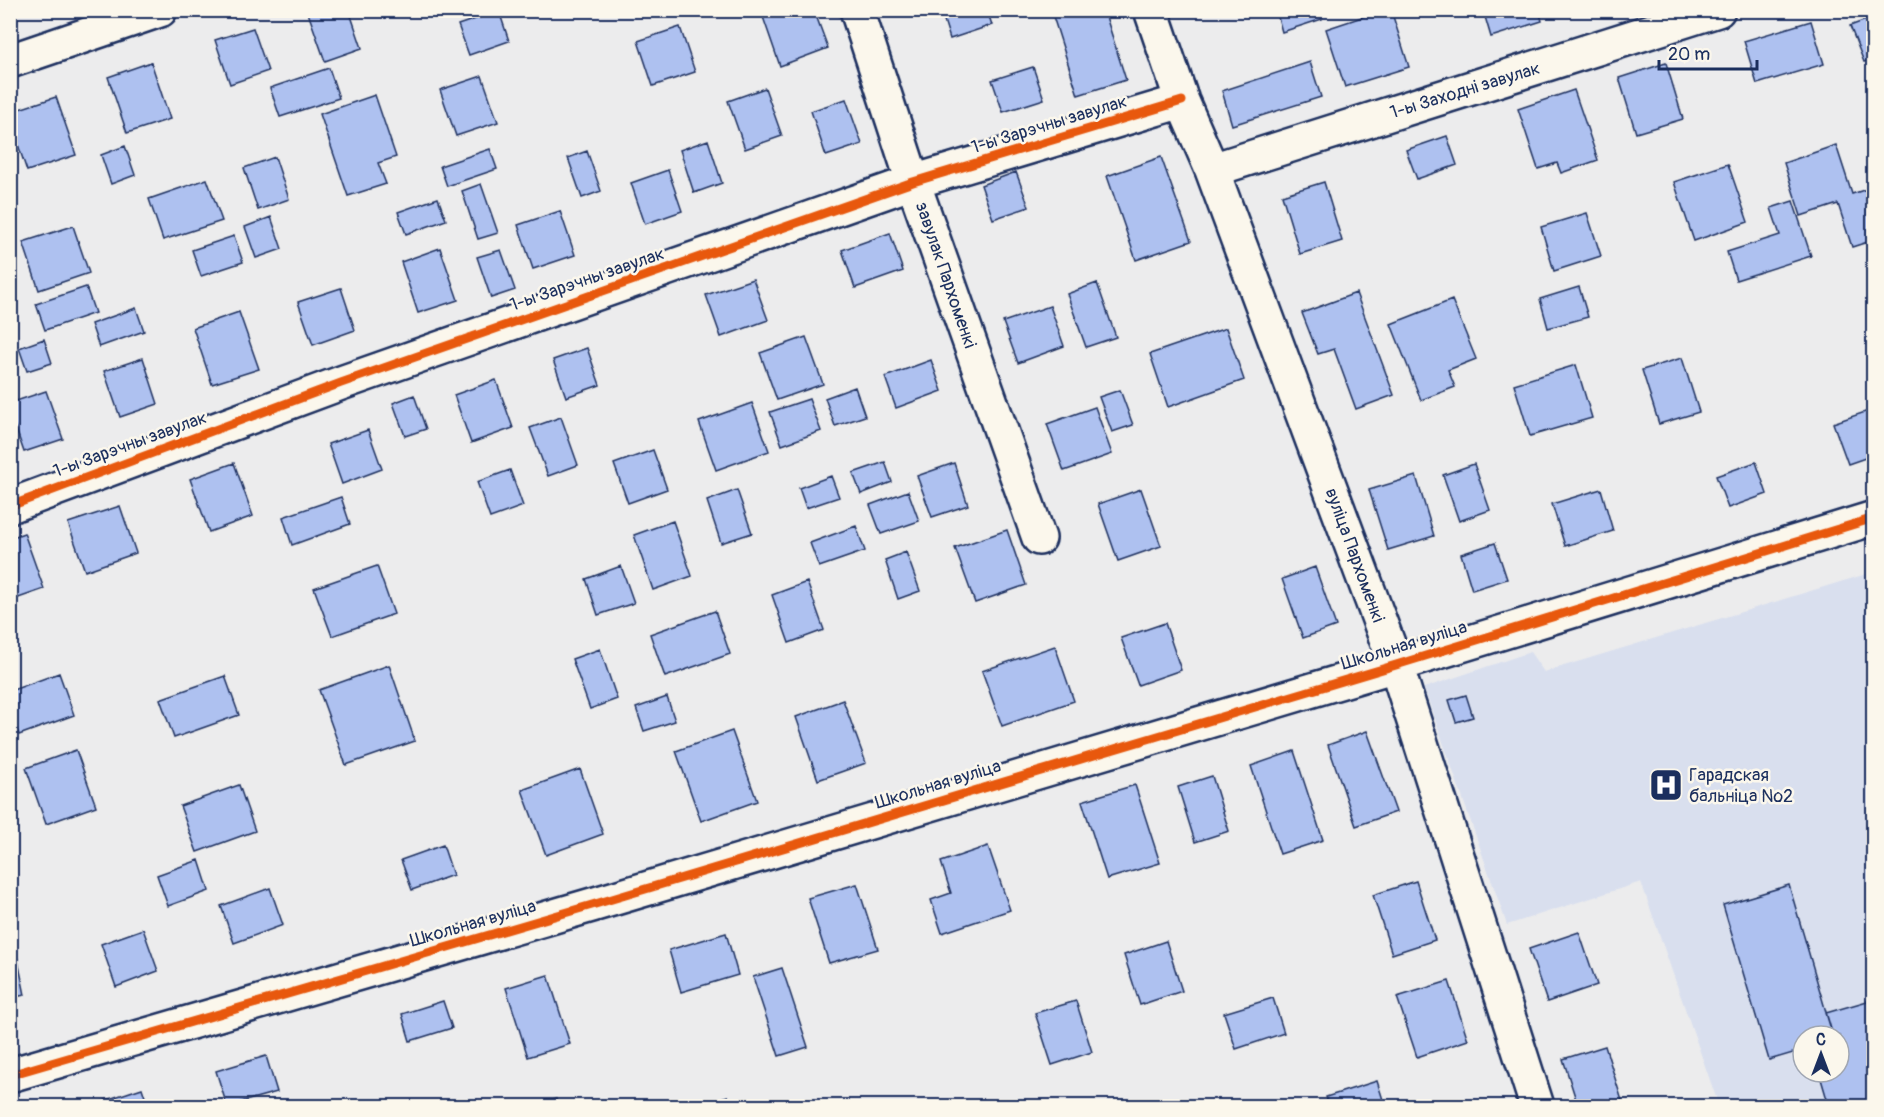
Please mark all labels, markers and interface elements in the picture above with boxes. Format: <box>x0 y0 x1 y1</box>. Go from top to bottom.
scale bar <box>1659 33 1756 71</box>
text: 20 m <box>1668 43 1710 66</box>
street label: 1-ы Заходні завулак <box>1387 57 1543 124</box>
street label: 1-ы Зарэчны завулак <box>968 90 1130 159</box>
street label: завулак Пархоменкі <box>910 199 981 351</box>
street label: 1-ы Зарэчны завулак <box>507 242 667 317</box>
street label: 1-ы Зарэчны завулак <box>50 406 210 483</box>
street label: вуліца Пархоменкі <box>1320 485 1390 626</box>
street label: Школьная вуліца <box>1339 615 1470 675</box>
street label: Школьная вуліца <box>873 754 1004 814</box>
place label: Гарадская бальніца №2 <box>1689 764 1793 808</box>
hospital icon: Гарадская бальніца №2 <box>1648 767 1684 803</box>
street label: Школьная вуліца <box>407 895 539 952</box>
north arrow <box>1791 1024 1851 1084</box>
text: С <box>1816 1030 1826 1050</box>

